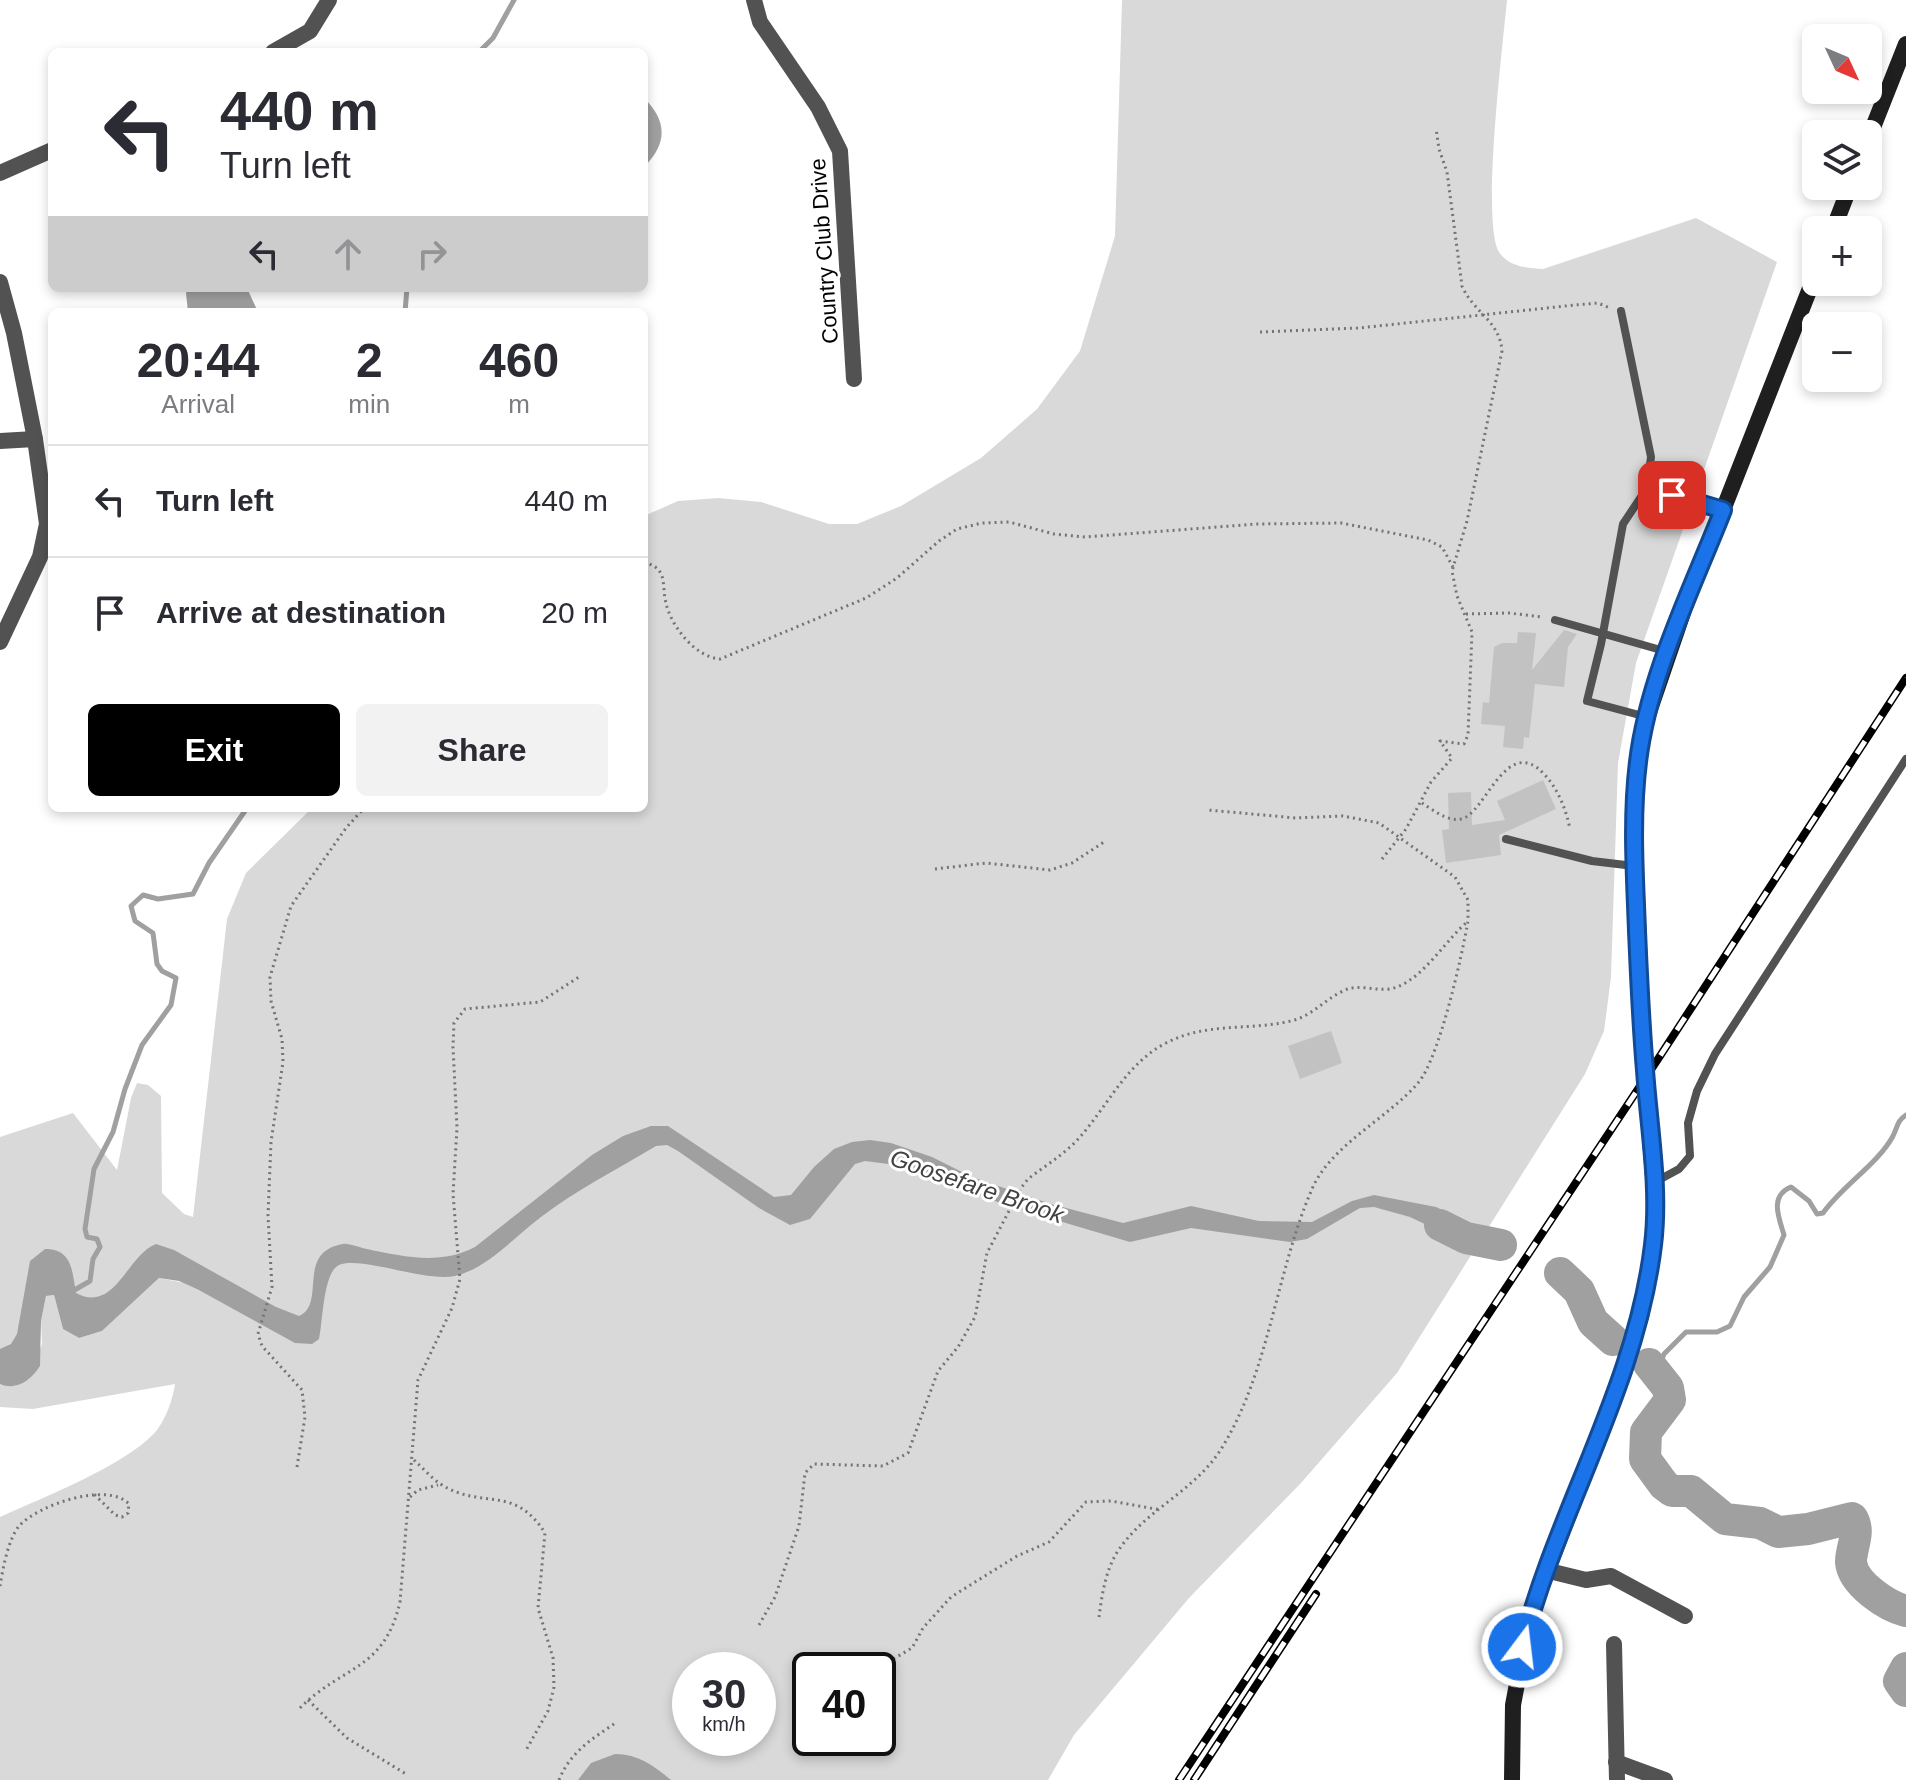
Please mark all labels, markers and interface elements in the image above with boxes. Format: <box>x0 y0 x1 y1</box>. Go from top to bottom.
north arrow <box>1802 24 1882 104</box>
map controls <box>1802 24 1882 392</box>
text: 440 m <box>220 79 379 142</box>
icon: left <box>88 80 192 184</box>
button: layers <box>1802 120 1882 200</box>
text: Turn left <box>220 145 351 186</box>
street label: Country Club Drive <box>805 157 843 345</box>
button: + <box>1802 216 1882 296</box>
icon: left <box>242 232 286 276</box>
icon: ahead <box>326 232 370 276</box>
icon: right <box>410 232 454 276</box>
button: − <box>1802 312 1882 392</box>
text: 20:44 <box>137 334 260 387</box>
text: 2 <box>356 334 383 387</box>
text: 460 <box>479 334 559 387</box>
text: Arrival <box>161 389 235 419</box>
text: min <box>348 389 390 419</box>
text: m <box>508 389 530 419</box>
pin <box>1638 461 1706 529</box>
icon: arrive <box>1650 473 1694 517</box>
icon: left <box>88 479 132 523</box>
text: Turn left <box>156 484 274 517</box>
text: 440 m <box>525 484 608 517</box>
icon: arrive <box>88 591 132 635</box>
text: Arrive at destination <box>156 596 446 629</box>
text: 20 m <box>541 596 608 629</box>
button: Exit <box>88 704 340 796</box>
button: Share <box>356 704 608 796</box>
water label: Goosefare Brook <box>887 1144 1069 1229</box>
position arrow <box>1480 1605 1564 1689</box>
speed limit sign: 40 <box>792 1652 896 1756</box>
text: 30 <box>702 1672 746 1716</box>
text: km/h <box>702 1713 746 1735</box>

